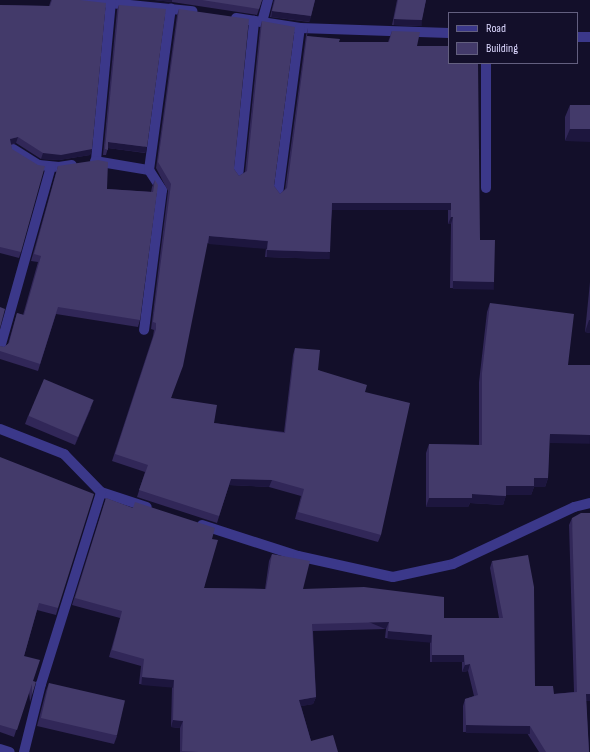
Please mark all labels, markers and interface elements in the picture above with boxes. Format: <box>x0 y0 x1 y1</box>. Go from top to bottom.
legend <box>448 12 578 64</box>
text: Road <box>486 21 506 36</box>
text: Building <box>486 41 518 56</box>

